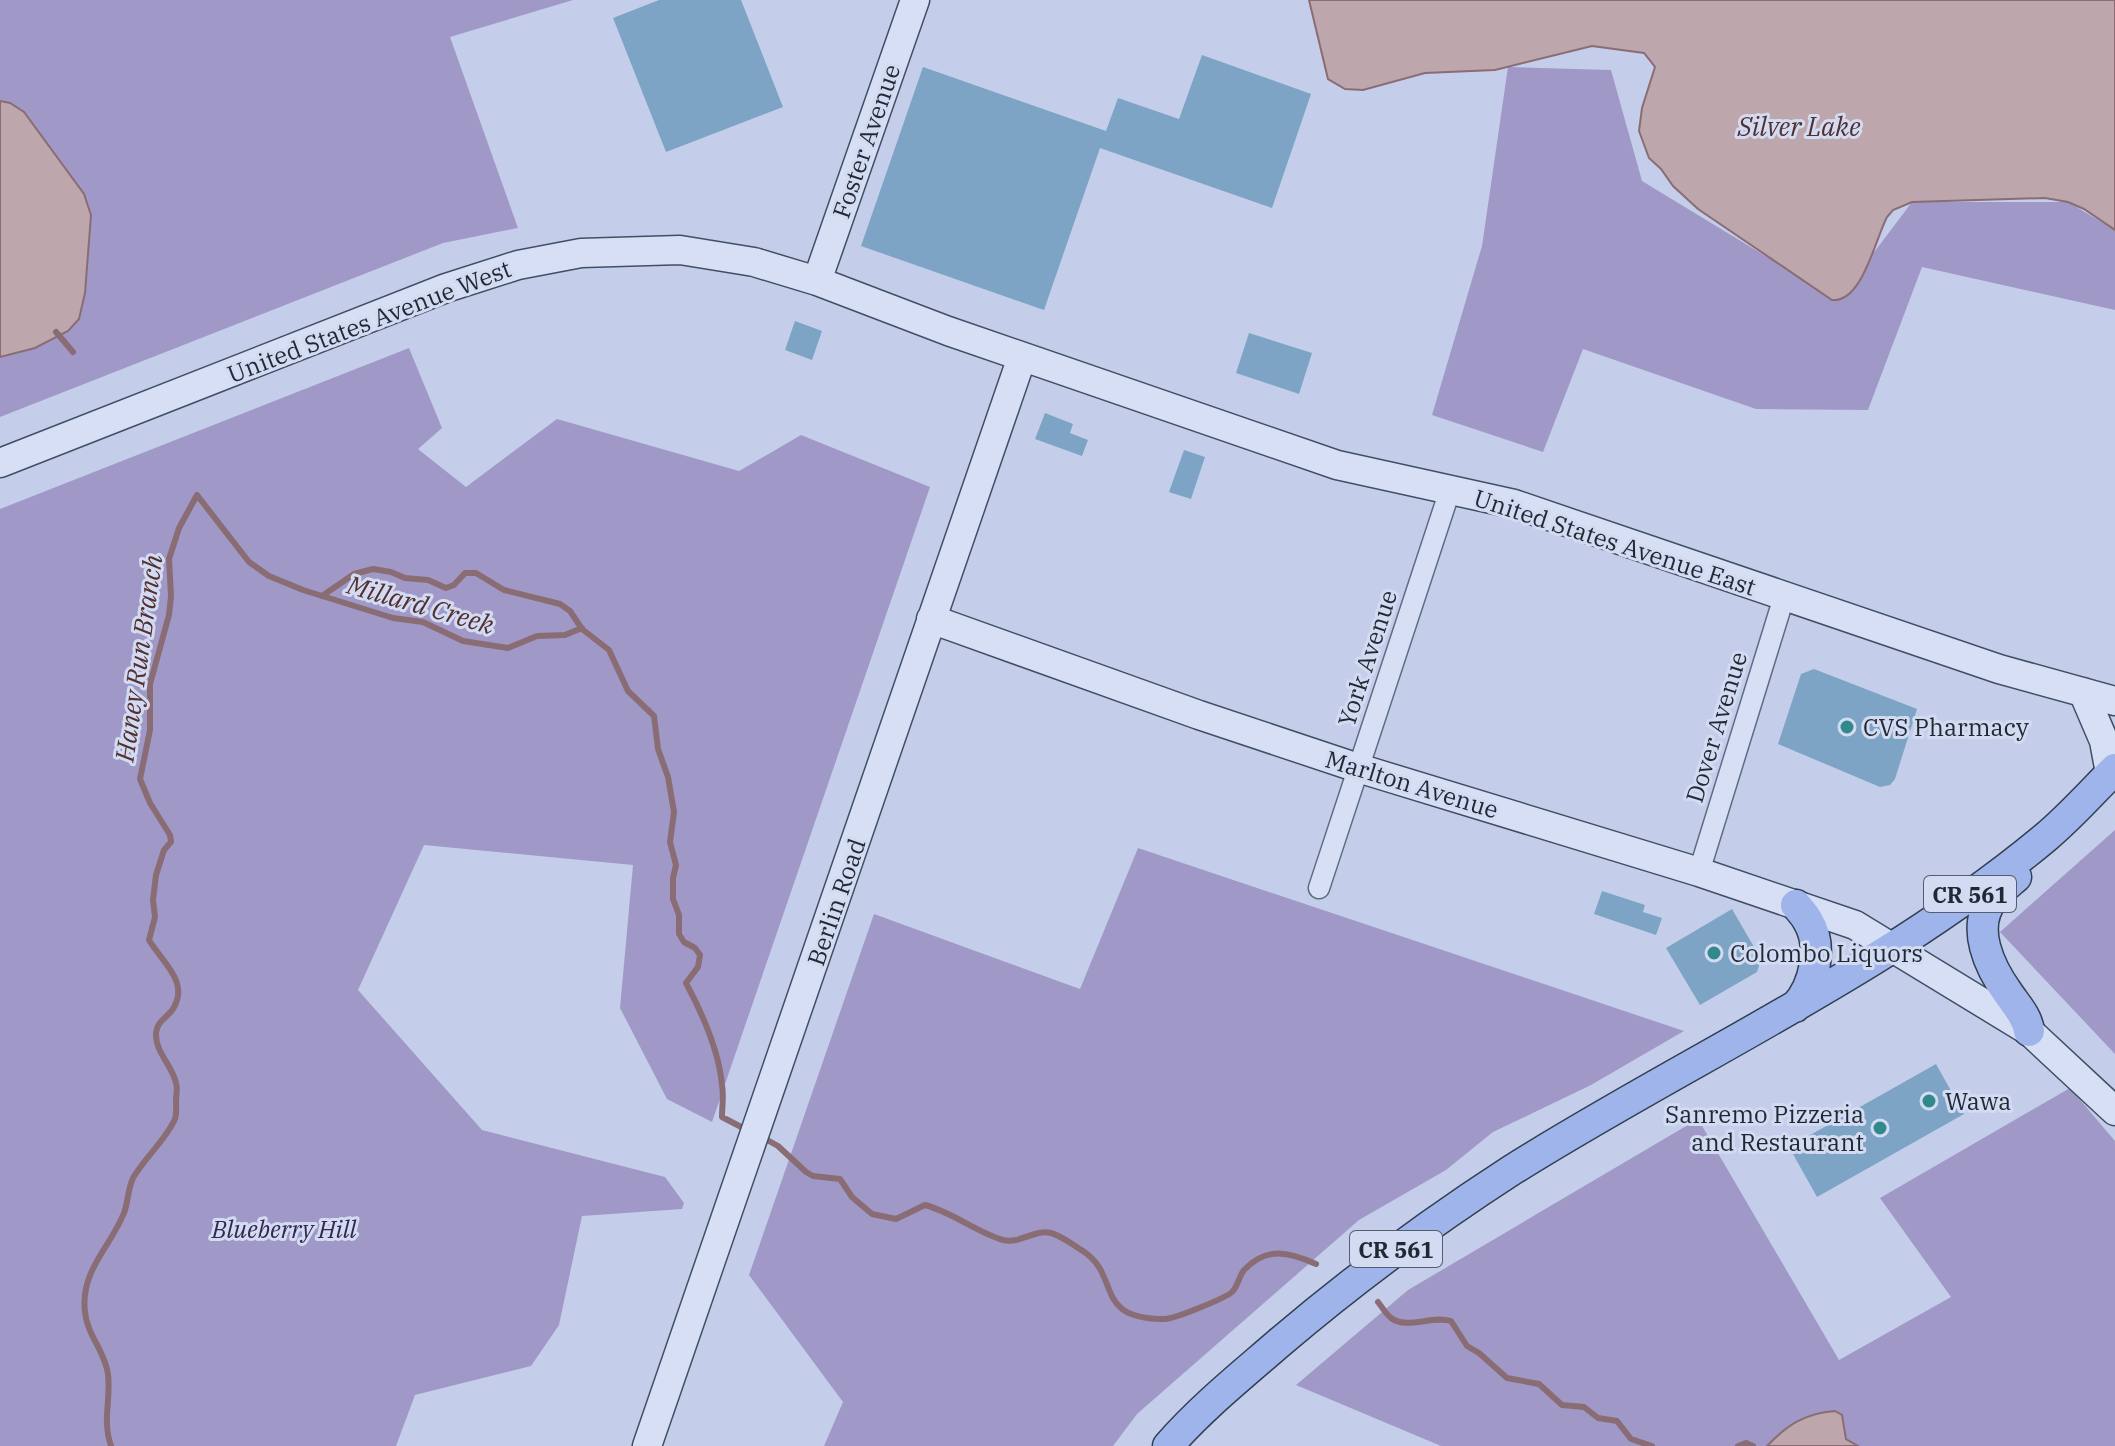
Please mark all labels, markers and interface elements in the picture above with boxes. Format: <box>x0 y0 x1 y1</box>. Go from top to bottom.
street label: Foster Avenue <box>825 60 907 222</box>
water label: Silver Lake <box>1737 109 1861 143</box>
street label: United States Avenue West <box>223 252 515 390</box>
street label: United States Avenue East <box>1470 481 1760 603</box>
water label: Haney Run Branch <box>106 552 169 765</box>
water label: Millard Creek <box>343 567 499 641</box>
street label: York Avenue <box>1330 586 1404 730</box>
street label: Dover Avenue <box>1678 648 1754 806</box>
place label: CVS Pharmacy <box>1863 711 2029 743</box>
marker: CVS Pharmacy <box>1838 718 1856 736</box>
street label: Marlton Avenue <box>1322 743 1502 825</box>
street label: Berlin Road <box>799 834 873 970</box>
road number: CR 561 <box>1924 876 2016 912</box>
place label: Colombo Liquors <box>1730 937 1923 969</box>
marker: Colombo Liquors <box>1705 944 1723 962</box>
place label: Wawa <box>1945 1085 2011 1117</box>
marker: Wawa <box>1920 1092 1938 1110</box>
place label: Sanremo Pizzeria and Restaurant <box>1665 1098 1864 1158</box>
marker: Sanremo Pizzeria and Restaurant <box>1871 1119 1889 1137</box>
park label: Blueberry Hill <box>211 1213 357 1245</box>
road number: CR 561 <box>1350 1231 1442 1267</box>

